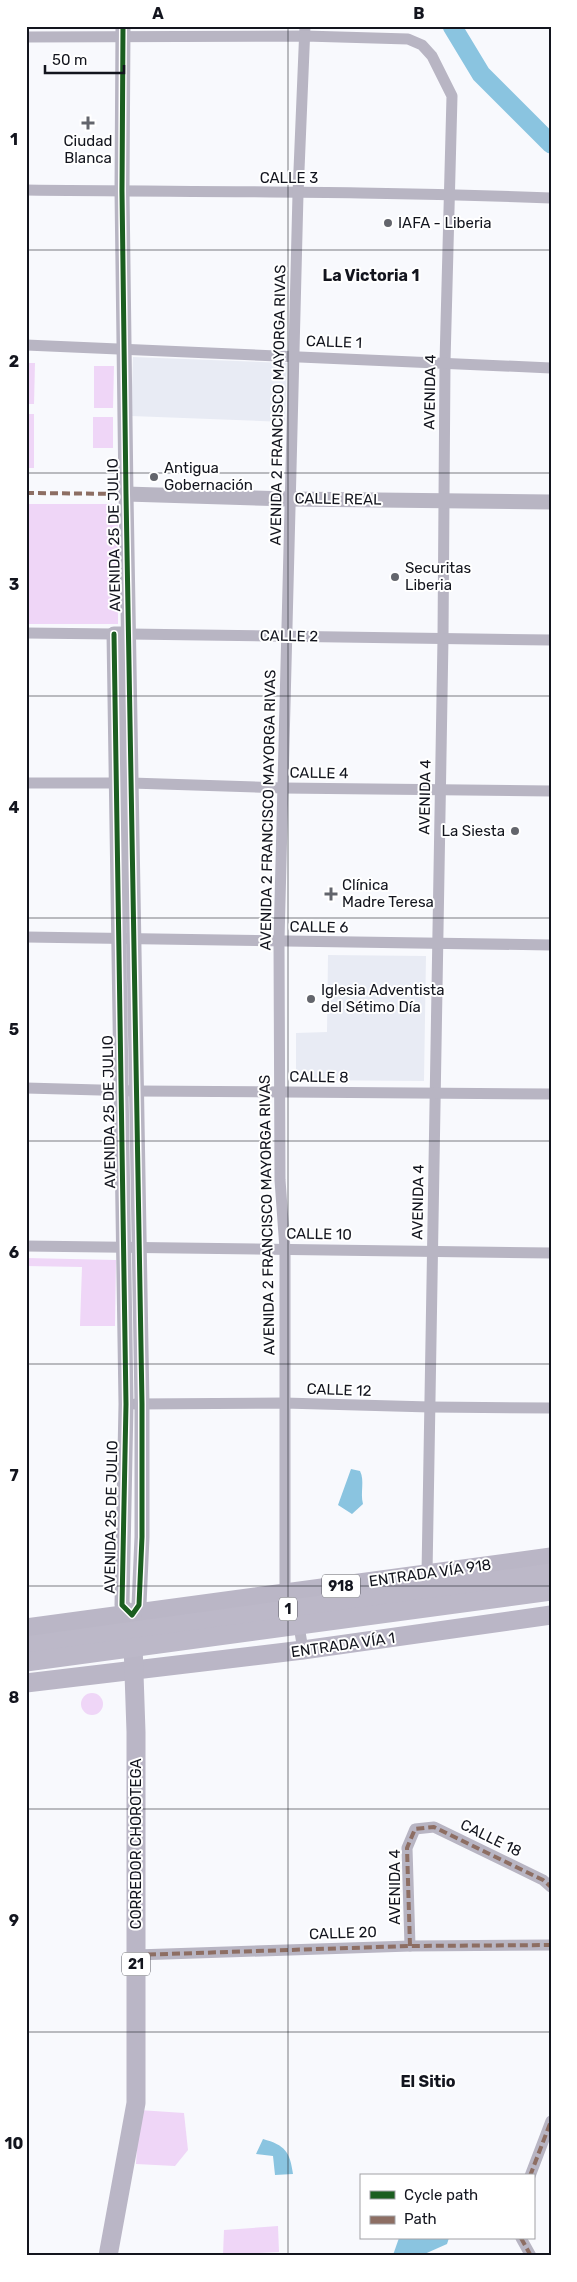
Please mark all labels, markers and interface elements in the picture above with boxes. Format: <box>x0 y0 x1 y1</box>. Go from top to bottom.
text: A <box>152 4 164 23</box>
text: B <box>413 4 425 23</box>
scale bar <box>45 42 124 74</box>
text: 50 m <box>52 51 87 69</box>
marker: Ciudad Blanca <box>81 116 95 130</box>
text: 1 <box>10 130 18 149</box>
place label: Ciudad Blanca <box>64 132 112 167</box>
street label: CALLE 3 <box>260 169 318 187</box>
place label: IAFA - Liberia <box>398 214 492 232</box>
marker: IAFA - Liberia <box>382 217 394 229</box>
street label: AVENIDA 2 FRANCISCO MAYORGA RIVAS <box>267 265 289 545</box>
district label: La Victoria 1 <box>323 266 419 285</box>
street label: CALLE 1 <box>306 332 362 352</box>
text: 2 <box>9 352 19 371</box>
street label: AVENIDA 4 <box>420 354 440 430</box>
street label: AVENIDA 25 DE JULIO <box>104 458 124 612</box>
place label: Antigua Gobernación <box>164 459 253 494</box>
marker: Antigua Gobernación <box>148 471 160 483</box>
street label: CALLE REAL <box>294 489 382 509</box>
place label: Securitas Liberia <box>405 559 472 594</box>
marker: Securitas Liberia <box>389 571 401 583</box>
text: 3 <box>9 575 19 594</box>
street label: CALLE 2 <box>260 626 319 646</box>
street label: AVENIDA 2 FRANCISCO MAYORGA RIVAS <box>257 670 279 950</box>
street label: AVENIDA 4 <box>415 759 435 835</box>
street label: CALLE 4 <box>289 763 349 783</box>
text: 4 <box>9 798 20 817</box>
place label: La Siesta <box>441 822 505 840</box>
marker: La Siesta <box>509 825 521 837</box>
place label: Clínica Madre Teresa <box>342 876 434 911</box>
marker: Clínica Madre Teresa <box>324 887 338 901</box>
street label: CALLE 6 <box>290 917 348 937</box>
place label: Iglesia Adventista del Sétimo Día <box>321 981 445 1016</box>
marker: Iglesia Adventista del Sétimo Día <box>305 993 317 1005</box>
text: 5 <box>9 1020 19 1039</box>
street label: AVENIDA 25 DE JULIO <box>99 1035 119 1189</box>
street label: CALLE 8 <box>289 1067 349 1087</box>
street label: AVENIDA 2 FRANCISCO MAYORGA RIVAS <box>256 1075 278 1355</box>
street label: AVENIDA 4 <box>408 1164 428 1240</box>
street label: CALLE 10 <box>286 1224 352 1244</box>
text: 6 <box>9 1243 19 1262</box>
street label: CALLE 12 <box>306 1380 372 1400</box>
street label: AVENIDA 25 DE JULIO <box>101 1440 121 1594</box>
text: 7 <box>9 1466 19 1485</box>
street label: ENTRADA VÍA 918 <box>368 1556 492 1590</box>
road number: 918 <box>322 1574 360 1598</box>
road number: 1 <box>279 1598 297 1620</box>
street label: ENTRADA VÍA 1 <box>290 1629 396 1661</box>
text: 8 <box>9 1688 20 1707</box>
street label: CORREDOR CHOROTEGA <box>127 1758 145 1930</box>
street label: CALLE 18 <box>458 1816 524 1860</box>
street label: AVENIDA 4 <box>386 1849 404 1925</box>
text: 9 <box>9 1911 19 1930</box>
street label: CALLE 20 <box>309 1923 377 1943</box>
road number: 21 <box>122 1952 150 1976</box>
district label: El Sitio <box>400 2072 456 2091</box>
text: 10 <box>5 2134 24 2153</box>
legend <box>360 2174 534 2240</box>
text: Cycle path <box>404 2186 478 2204</box>
text: Path <box>404 2210 437 2228</box>

